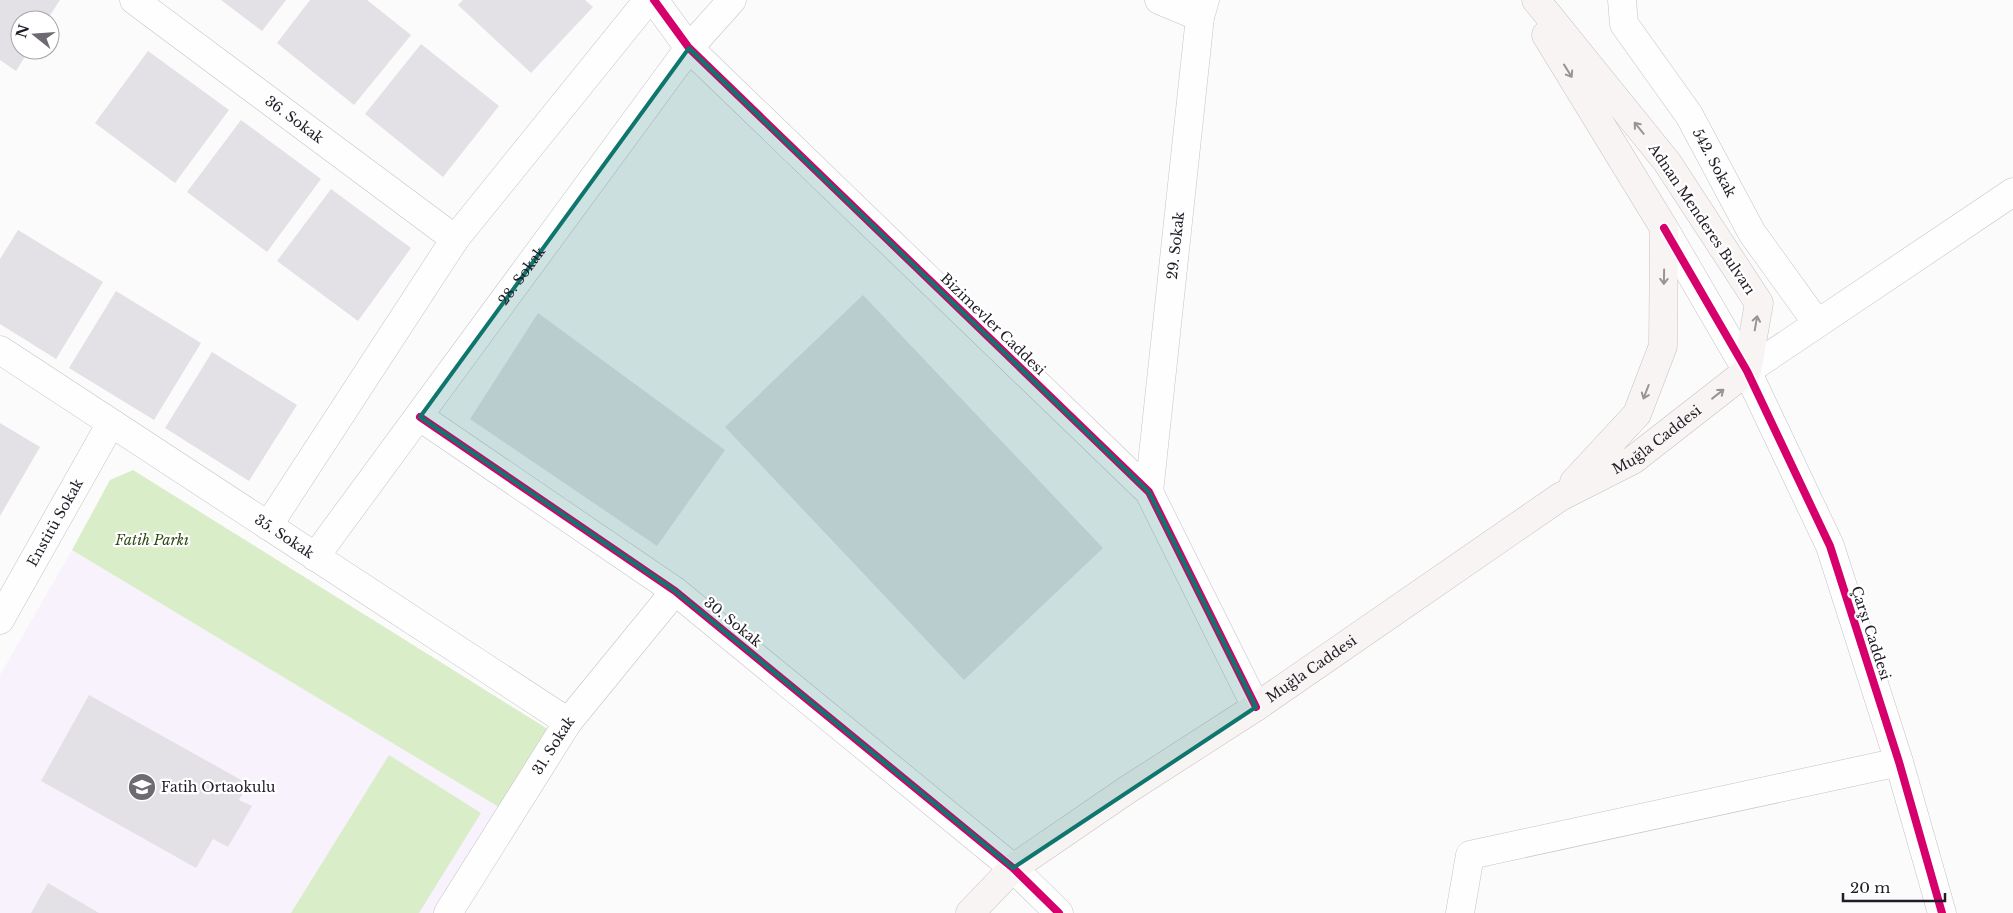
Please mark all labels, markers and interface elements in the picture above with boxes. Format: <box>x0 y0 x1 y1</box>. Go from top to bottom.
north arrow <box>10 10 60 60</box>
text: N <box>12 22 33 40</box>
one-way arrow <box>1563 64 1573 78</box>
street label: 36. Sokak <box>262 92 328 147</box>
one-way arrow <box>1634 122 1645 135</box>
street label: 542. Sokak <box>1689 125 1740 201</box>
street label: Adnan Menderes Bulvarı <box>1644 139 1759 298</box>
street label: 29. Sokak <box>1163 210 1188 280</box>
street label: 28. Sokak <box>494 243 549 309</box>
one-way arrow <box>1659 268 1669 284</box>
street label: Bizimevler Caddesi <box>937 269 1049 379</box>
one-way arrow <box>1751 316 1761 332</box>
one-way arrow <box>1641 384 1650 399</box>
one-way arrow <box>1711 389 1725 399</box>
street label: Muğla Caddesi <box>1609 401 1705 478</box>
street label: Enstitü Sokak <box>23 475 87 570</box>
street label: 35. Sokak <box>251 510 318 562</box>
park label: Fatih Parkı <box>114 531 189 549</box>
street label: Çarşı Caddesi <box>1847 584 1895 683</box>
street label: 30. Sokak <box>700 593 766 651</box>
street label: Muğla Caddesi <box>1263 631 1360 706</box>
street label: 31. Sokak <box>528 712 579 778</box>
school or university icon: Fatih Ortaokulu <box>127 772 157 802</box>
place label: Fatih Ortaokulu <box>161 778 276 796</box>
scale bar <box>1843 870 1946 902</box>
text: 20 m <box>1850 878 1890 897</box>

